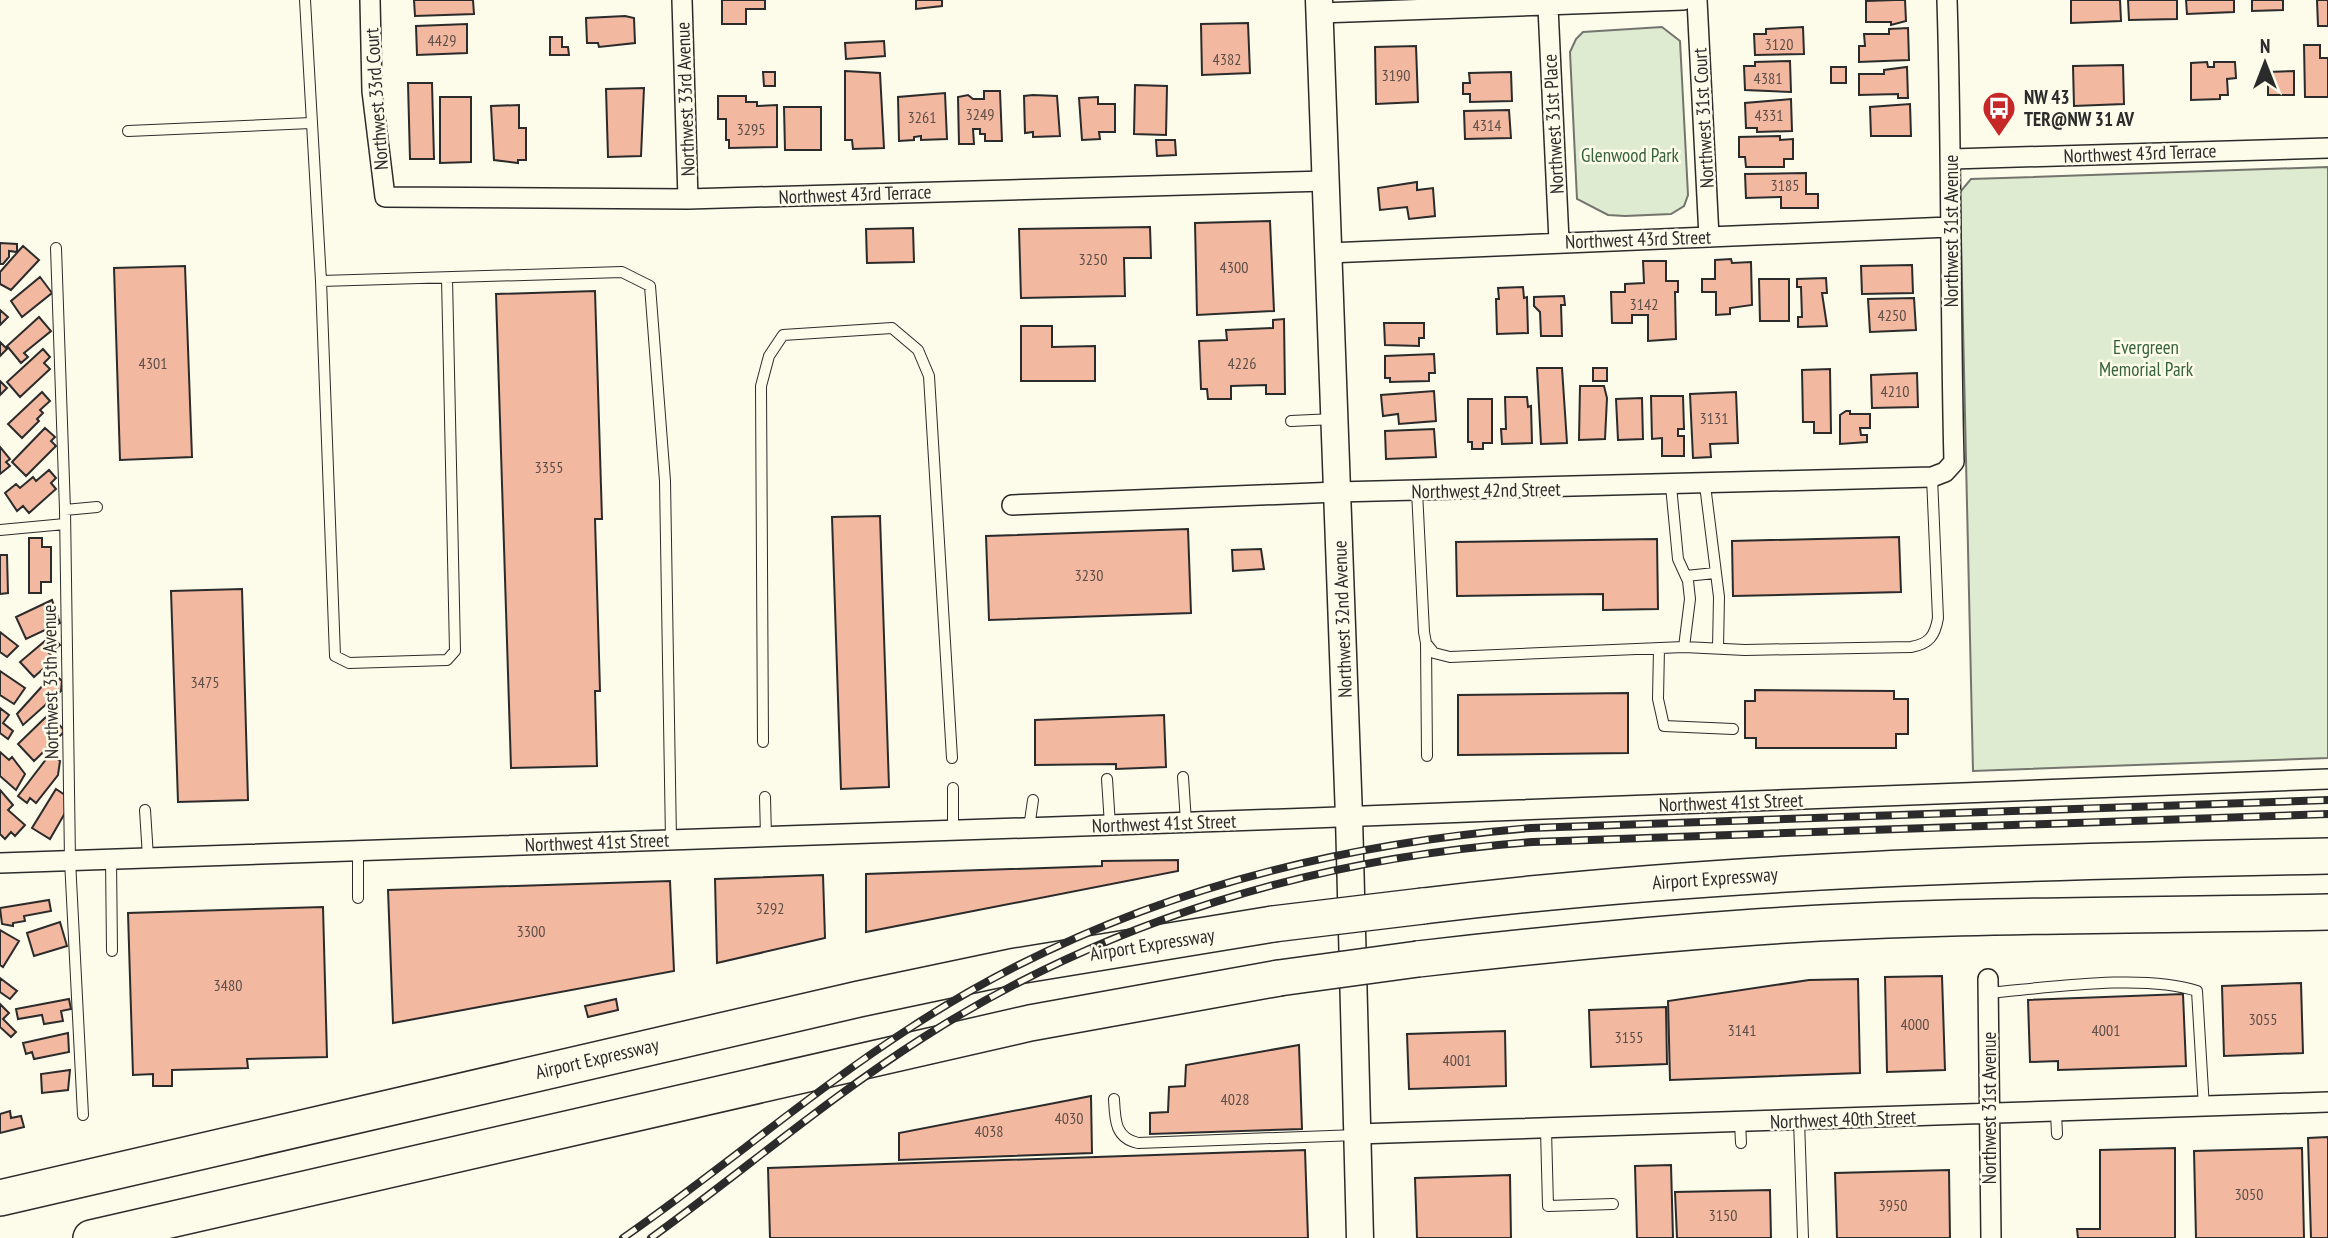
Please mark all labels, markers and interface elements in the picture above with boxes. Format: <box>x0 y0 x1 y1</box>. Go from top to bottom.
street label: Northwest 33rd Avenue <box>670 21 700 177</box>
street label: Northwest 33rd Court <box>359 26 393 171</box>
north arrow <box>2230 28 2300 98</box>
house number: 4429 <box>428 30 456 50</box>
house number: 3120 <box>1765 34 1793 54</box>
text: N <box>2260 34 2270 58</box>
street label: Northwest 31st Court <box>1687 46 1719 189</box>
house number: 4382 <box>1213 49 1241 69</box>
street label: Northwest 31st Place <box>1537 53 1569 194</box>
house number: 3190 <box>1382 65 1410 85</box>
house number: 4381 <box>1754 68 1782 88</box>
place label: NW 43 TER@NW 31 AV <box>2024 85 2135 131</box>
bus stop icon: NW 43 TER@NW 31 AV <box>1980 89 2018 138</box>
house number: 3249 <box>966 104 994 124</box>
house number: 4331 <box>1755 105 1783 125</box>
house number: 3261 <box>908 107 936 127</box>
house number: 4314 <box>1473 115 1501 135</box>
house number: 3295 <box>737 119 765 139</box>
street label: Northwest 43rd Terrace <box>2063 138 2217 168</box>
park label: Glenwood Park <box>1581 143 1680 167</box>
street label: Northwest 31st Avenue <box>1939 155 1963 307</box>
house number: 3185 <box>1771 175 1799 195</box>
street label: Northwest 43rd Terrace <box>778 179 932 209</box>
street label: Northwest 43rd Street <box>1565 224 1712 254</box>
house number: 3250 <box>1079 249 1107 269</box>
house number: 4300 <box>1220 257 1248 277</box>
house number: 3142 <box>1630 294 1658 314</box>
house number: 4250 <box>1878 305 1906 325</box>
park label: Evergreen Memorial Park <box>2099 335 2194 381</box>
house number: 4301 <box>139 353 167 373</box>
house number: 4226 <box>1228 353 1256 373</box>
house number: 4210 <box>1881 381 1909 401</box>
house number: 3131 <box>1700 408 1728 428</box>
house number: 3355 <box>535 457 563 477</box>
street label: Northwest 42nd Street <box>1411 477 1562 503</box>
street label: Northwest 32nd Avenue <box>1327 540 1357 698</box>
house number: 3230 <box>1075 565 1103 585</box>
street label: Northwest 35th Avenue <box>37 604 63 759</box>
house number: 3475 <box>191 672 219 692</box>
street label: Northwest 41st Street <box>1658 787 1804 817</box>
street label: Northwest 41st Street <box>1091 808 1237 838</box>
street label: Northwest 41st Street <box>524 827 670 857</box>
street label: Airport Expressway <box>1651 862 1779 894</box>
house number: 3292 <box>756 898 784 918</box>
house number: 3300 <box>517 921 545 941</box>
street label: Airport Expressway <box>1088 922 1217 966</box>
house number: 3480 <box>214 975 242 995</box>
house number: 3055 <box>2249 1009 2277 1029</box>
house number: 4000 <box>1901 1014 1929 1034</box>
house number: 3141 <box>1728 1020 1756 1040</box>
house number: 4001 <box>2092 1020 2120 1040</box>
house number: 3155 <box>1615 1027 1643 1047</box>
street label: Airport Expressway <box>533 1032 662 1084</box>
street label: Northwest 31st Avenue <box>1977 1032 2001 1184</box>
house number: 4001 <box>1443 1050 1471 1070</box>
house number: 4028 <box>1221 1089 1249 1109</box>
street label: Northwest 40th Street <box>1769 1104 1917 1134</box>
house number: 4030 <box>1055 1108 1083 1128</box>
house number: 4038 <box>975 1121 1003 1141</box>
house number: 3050 <box>2235 1184 2263 1204</box>
house number: 3950 <box>1879 1195 1907 1215</box>
house number: 3150 <box>1709 1205 1737 1225</box>

